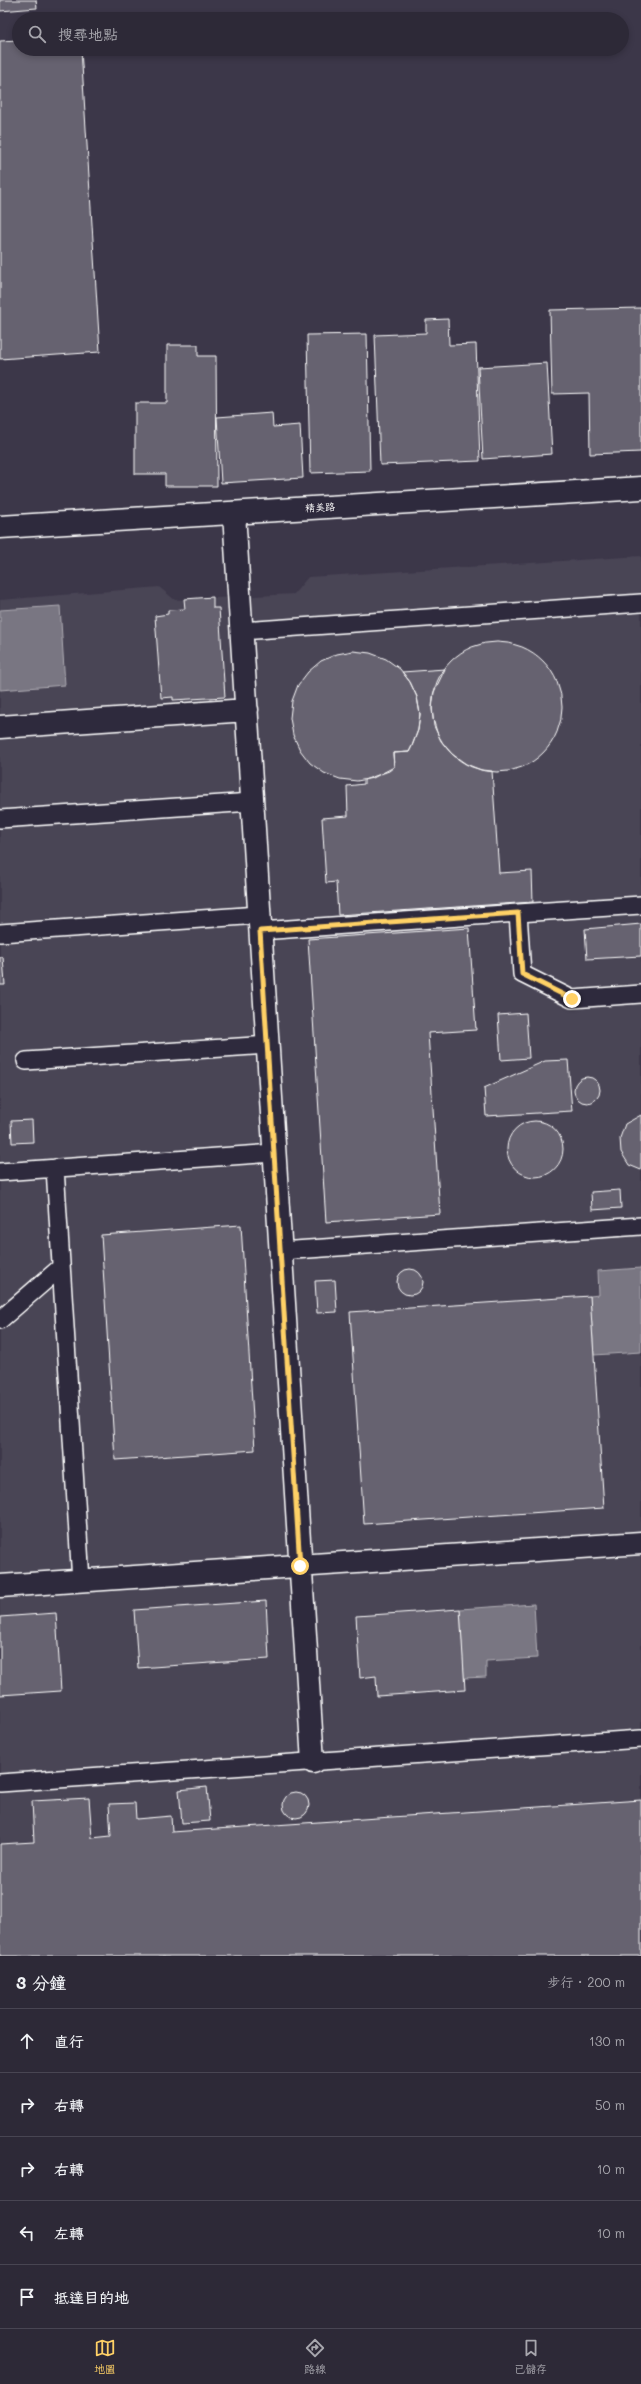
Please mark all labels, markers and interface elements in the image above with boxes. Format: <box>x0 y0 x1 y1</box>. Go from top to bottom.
search box <box>12 12 629 56</box>
icon: search <box>26 23 48 45</box>
text: 搜尋地點 <box>58 24 118 44</box>
street label: 精美路 <box>305 499 335 515</box>
route end <box>563 990 581 1008</box>
route start <box>291 1557 309 1575</box>
text: 3 分鐘 <box>16 1971 66 1993</box>
text: 步行 · 200 m <box>547 1973 625 1990</box>
icon: ahead <box>16 2030 38 2052</box>
text: 直行 <box>54 2031 84 2051</box>
text: 130 m <box>589 2032 625 2049</box>
icon: right <box>16 2094 38 2116</box>
text: 右轉 <box>54 2095 84 2115</box>
text: 50 m <box>595 2096 625 2113</box>
icon: right <box>16 2158 38 2180</box>
text: 右轉 <box>54 2159 84 2179</box>
text: 10 m <box>597 2160 625 2177</box>
icon: left <box>16 2222 38 2244</box>
text: 左轉 <box>54 2223 84 2243</box>
text: 10 m <box>597 2224 625 2241</box>
icon: arrive <box>16 2286 38 2308</box>
text: 抵達目的地 <box>54 2287 129 2307</box>
tab: 地圖 <box>94 2337 116 2376</box>
tab: 路線 <box>304 2337 326 2376</box>
tab: 已儲存 <box>514 2337 547 2376</box>

